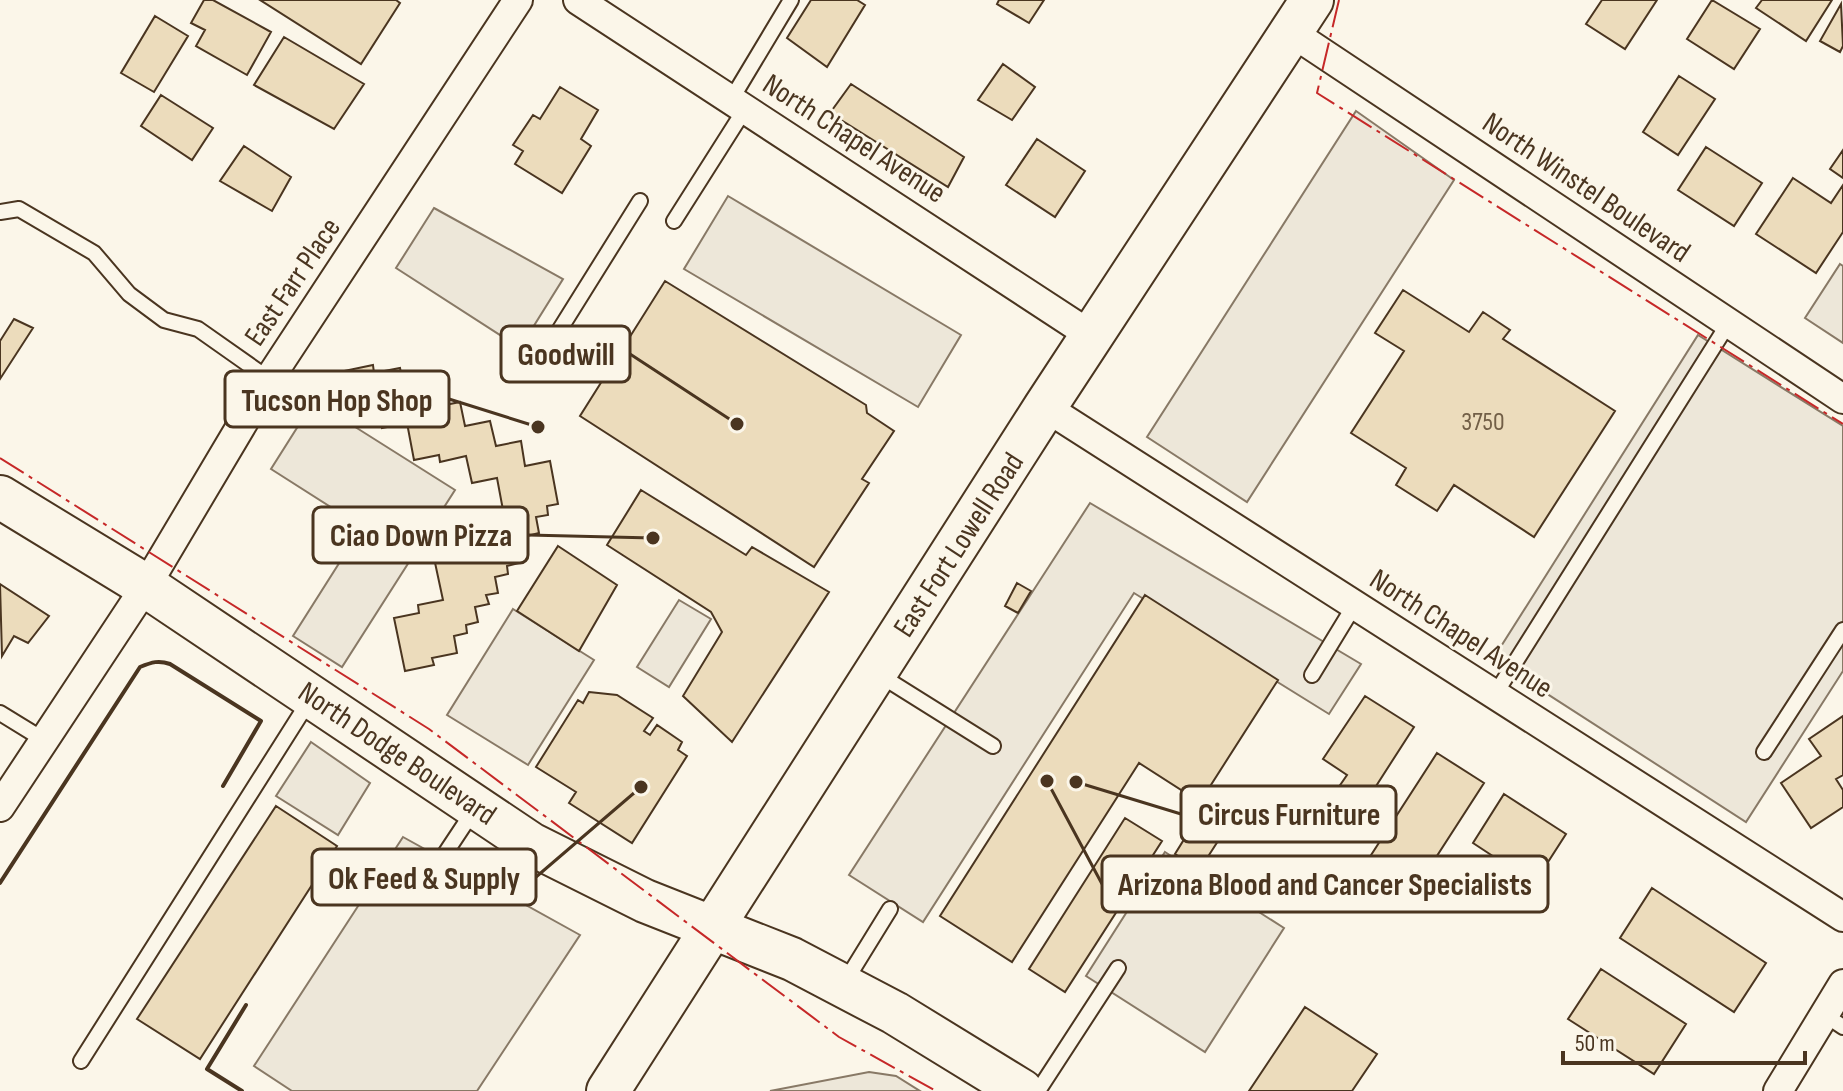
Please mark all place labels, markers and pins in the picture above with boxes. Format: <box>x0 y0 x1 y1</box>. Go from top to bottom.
callout: Goodwill <box>501 326 630 382</box>
callout: Tucson Hop Shop <box>225 371 449 427</box>
callout: Ciao Down Pizza <box>313 507 528 563</box>
callout: Circus Furniture <box>1181 786 1396 842</box>
callout: Ok Feed & Supply <box>312 849 536 905</box>
callout: Arizona Blood and Cancer Specialists <box>1102 856 1548 912</box>

